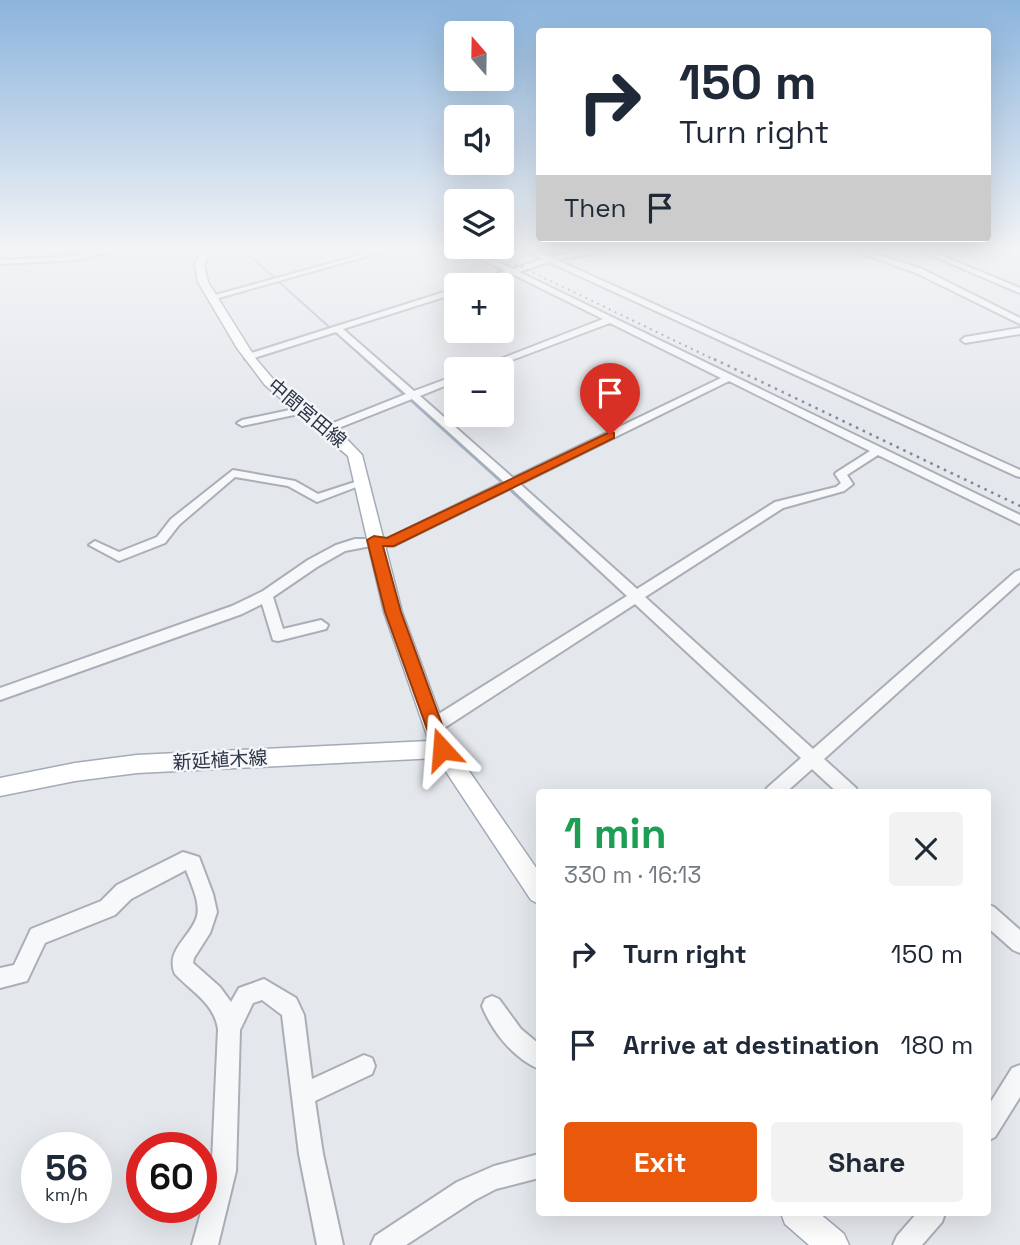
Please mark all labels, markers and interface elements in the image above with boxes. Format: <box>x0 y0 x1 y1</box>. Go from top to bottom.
north arrow <box>444 21 514 91</box>
map controls <box>444 21 514 427</box>
text: 150 m <box>679 51 817 113</box>
icon: right <box>564 56 655 147</box>
button: sound <box>444 105 514 175</box>
text: Turn right <box>679 112 829 152</box>
button: layers <box>444 189 514 259</box>
icon: arrive <box>641 189 679 227</box>
text: Then <box>564 191 627 225</box>
button: + <box>444 273 514 343</box>
button: − <box>444 357 514 427</box>
pin <box>580 363 640 435</box>
street label: 中間宮田線 <box>263 373 351 453</box>
icon: arrive <box>591 374 629 412</box>
position arrow <box>405 712 479 786</box>
street label: 新延植木線 <box>172 745 268 775</box>
text: 1 min <box>564 807 667 860</box>
button: close <box>889 812 963 886</box>
text: 330 m · 16:13 <box>564 860 701 890</box>
icon: right <box>564 935 602 973</box>
text: Turn right <box>623 937 747 971</box>
text: 150 m <box>891 937 963 971</box>
icon: arrive <box>564 1026 602 1064</box>
text: Arrive at destination <box>623 1028 880 1062</box>
text: 180 m <box>901 1028 973 1062</box>
button: Exit <box>564 1122 757 1202</box>
button: Share <box>771 1122 963 1202</box>
speed limit sign: 60 <box>126 1132 217 1223</box>
text: 56 <box>45 1146 88 1190</box>
text: km/h <box>45 1183 88 1206</box>

